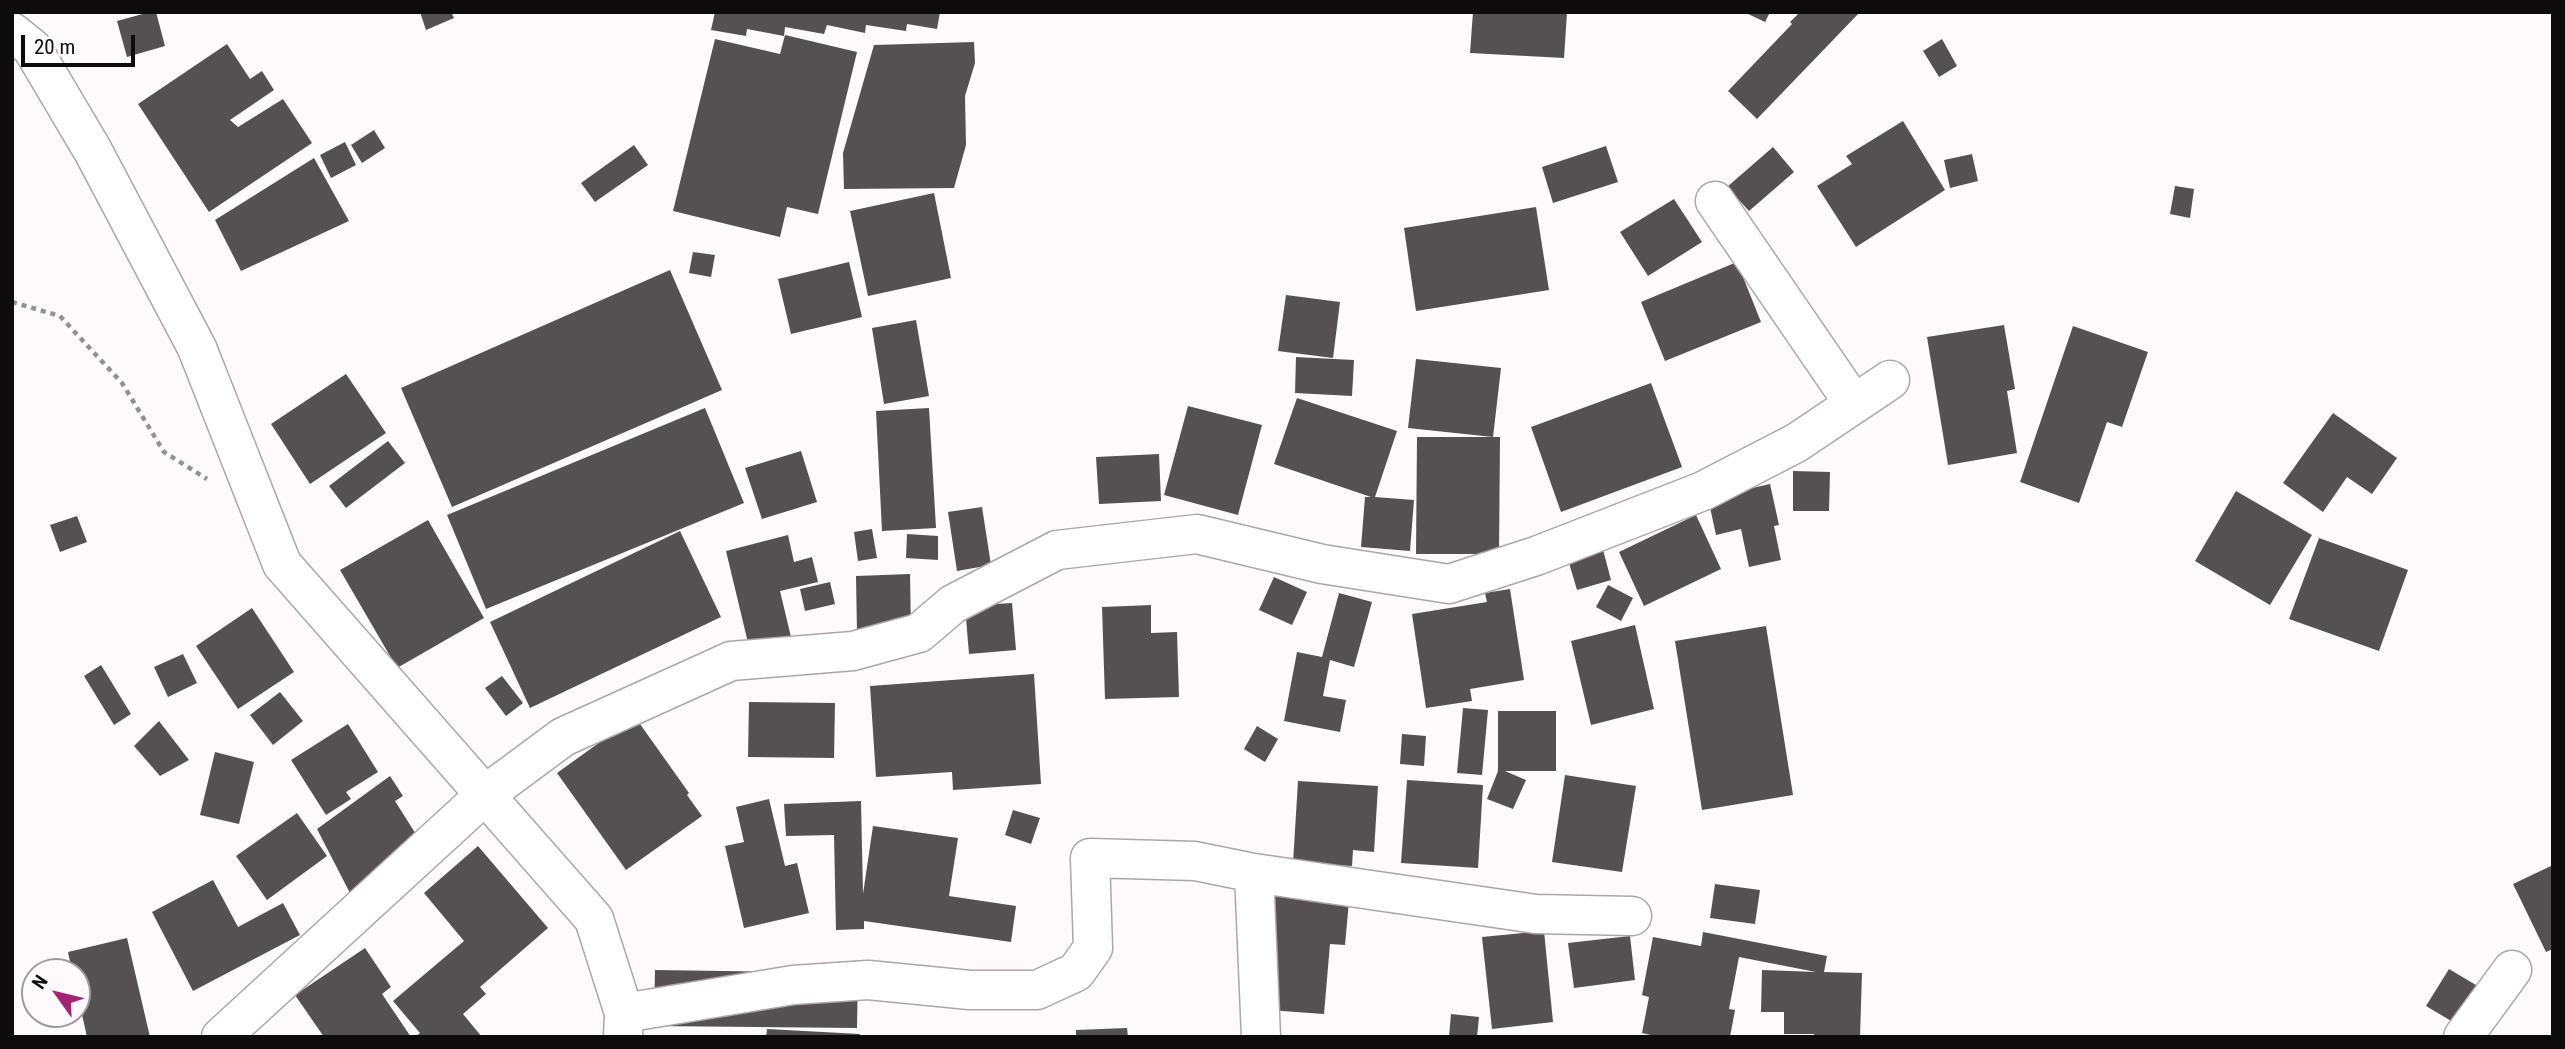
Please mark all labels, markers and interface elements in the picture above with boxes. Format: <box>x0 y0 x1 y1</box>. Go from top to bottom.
scale bar <box>24 21 138 65</box>
text: 20 m <box>34 35 75 59</box>
north arrow <box>21 958 91 1028</box>
text: N <box>27 971 53 993</box>

